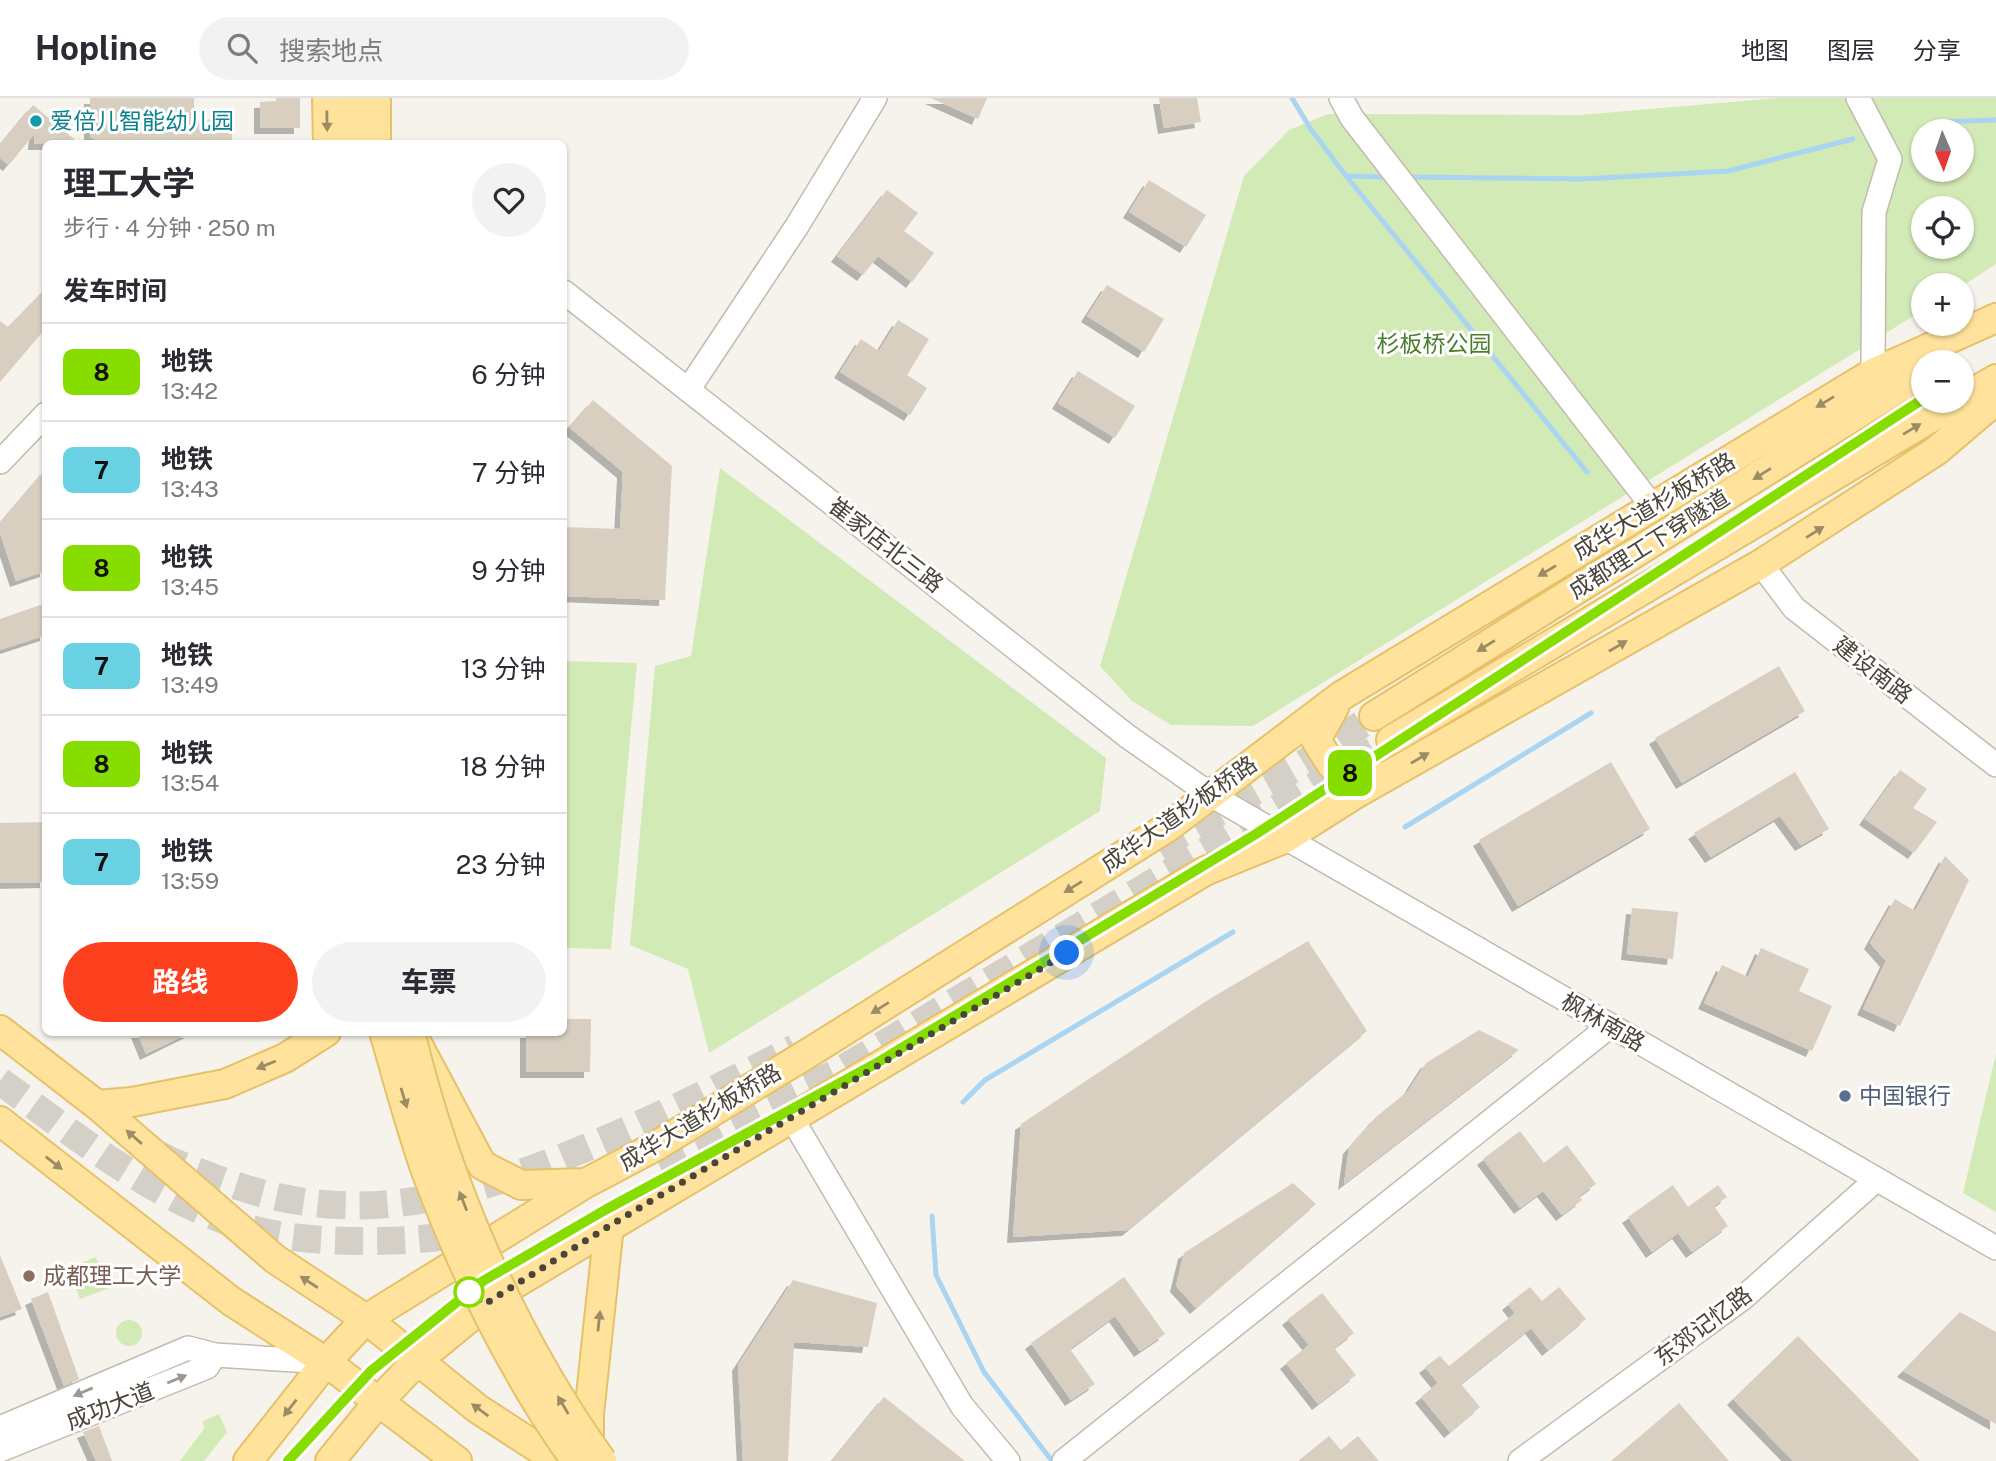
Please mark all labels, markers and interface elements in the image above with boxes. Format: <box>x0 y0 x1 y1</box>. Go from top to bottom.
search box <box>199 17 689 80</box>
text: Hopline <box>35 29 157 67</box>
icon: search <box>223 29 261 67</box>
text: 搜索地点 <box>279 35 383 66</box>
text: 地图 <box>1741 36 1789 64</box>
text: 图层 <box>1827 36 1875 64</box>
text: 分享 <box>1913 36 1961 64</box>
place label: 爱倍儿智能幼儿园 <box>50 107 234 134</box>
one-way arrow <box>321 110 333 132</box>
marker: 爱倍儿智能幼儿园 <box>28 113 44 129</box>
north arrow <box>1911 119 1974 182</box>
map controls <box>1911 119 1974 413</box>
button: heart <box>472 163 546 237</box>
text: 理工大学 <box>63 164 195 202</box>
button: locate <box>1911 196 1974 259</box>
text: 步行 · 4 分钟 · 250 m <box>63 214 276 241</box>
button: + <box>1911 273 1974 336</box>
text: 发车时间 <box>63 275 167 306</box>
park label: 杉板桥公园 <box>1377 330 1492 357</box>
text: 地铁 <box>161 345 213 376</box>
button: − <box>1911 350 1974 413</box>
text: 8 <box>93 358 110 386</box>
text: 6 分钟 <box>471 359 546 390</box>
text: 13:42 <box>161 377 218 404</box>
one-way arrow <box>1816 395 1835 408</box>
one-way arrow <box>1902 422 1921 435</box>
text: 地铁 <box>161 443 213 474</box>
street label: 成华大道杉板桥路 <box>1568 447 1740 565</box>
text: 7 <box>94 456 109 484</box>
text: 7 分钟 <box>472 457 546 488</box>
one-way arrow <box>1752 467 1771 480</box>
text: 13:43 <box>161 475 219 502</box>
street label: 成都理工下穿隧道 <box>1564 483 1734 604</box>
street label: 崔家店北三路 <box>824 491 949 598</box>
one-way arrow <box>1805 525 1824 538</box>
text: 地铁 <box>161 541 213 572</box>
text: 8 <box>93 554 110 582</box>
text: 9 分钟 <box>471 555 546 586</box>
one-way arrow <box>1537 564 1556 577</box>
text: 13:45 <box>161 573 219 600</box>
street label: 建设南路 <box>1829 631 1918 709</box>
text: 地铁 <box>161 639 213 670</box>
one-way arrow <box>1476 640 1495 653</box>
one-way arrow <box>1608 640 1627 652</box>
text: 7 <box>94 652 109 680</box>
text: 13 分钟 <box>461 653 546 684</box>
text: 13:49 <box>161 671 219 698</box>
text: 地铁 <box>161 737 213 768</box>
text: 8 <box>93 750 110 778</box>
street label: 成华大道杉板桥路 <box>1096 750 1262 877</box>
line badge: 8 <box>1327 750 1373 796</box>
text: 18 分钟 <box>460 751 546 782</box>
one-way arrow <box>1410 752 1430 764</box>
text: 8 <box>1342 759 1358 787</box>
text: 13:54 <box>161 769 219 796</box>
text: 地铁 <box>161 835 213 866</box>
text: 7 <box>94 848 109 876</box>
text: 23 分钟 <box>456 849 546 880</box>
text: 13:59 <box>161 867 219 894</box>
one-way arrow <box>1063 880 1082 893</box>
your location <box>1049 935 1084 970</box>
button: 路线 <box>63 942 298 1022</box>
button: 车票 <box>312 942 546 1022</box>
street label: 枫林南路 <box>1557 987 1650 1056</box>
one-way arrow <box>870 1001 890 1014</box>
street label: 成华大道杉板桥路 <box>614 1058 786 1176</box>
one-way arrow <box>256 1060 277 1071</box>
place label: 中国银行 <box>1859 1082 1951 1109</box>
one-way arrow <box>399 1088 410 1109</box>
marker: 中国银行 <box>1837 1088 1853 1104</box>
one-way arrow <box>125 1129 143 1145</box>
one-way arrow <box>44 1155 62 1170</box>
one-way arrow <box>457 1191 468 1212</box>
place label: 成都理工大学 <box>43 1262 181 1289</box>
marker: 成都理工大学 <box>21 1268 37 1284</box>
one-way arrow <box>299 1275 319 1288</box>
unlabelled marker <box>454 1277 484 1307</box>
street label: 东郊记忆路 <box>1649 1280 1757 1371</box>
one-way arrow <box>594 1310 605 1332</box>
one-way arrow <box>167 1374 188 1385</box>
street label: 成功大道 <box>62 1376 158 1435</box>
one-way arrow <box>73 1386 93 1398</box>
one-way arrow <box>557 1396 570 1415</box>
one-way arrow <box>282 1399 297 1417</box>
one-way arrow <box>471 1403 489 1417</box>

